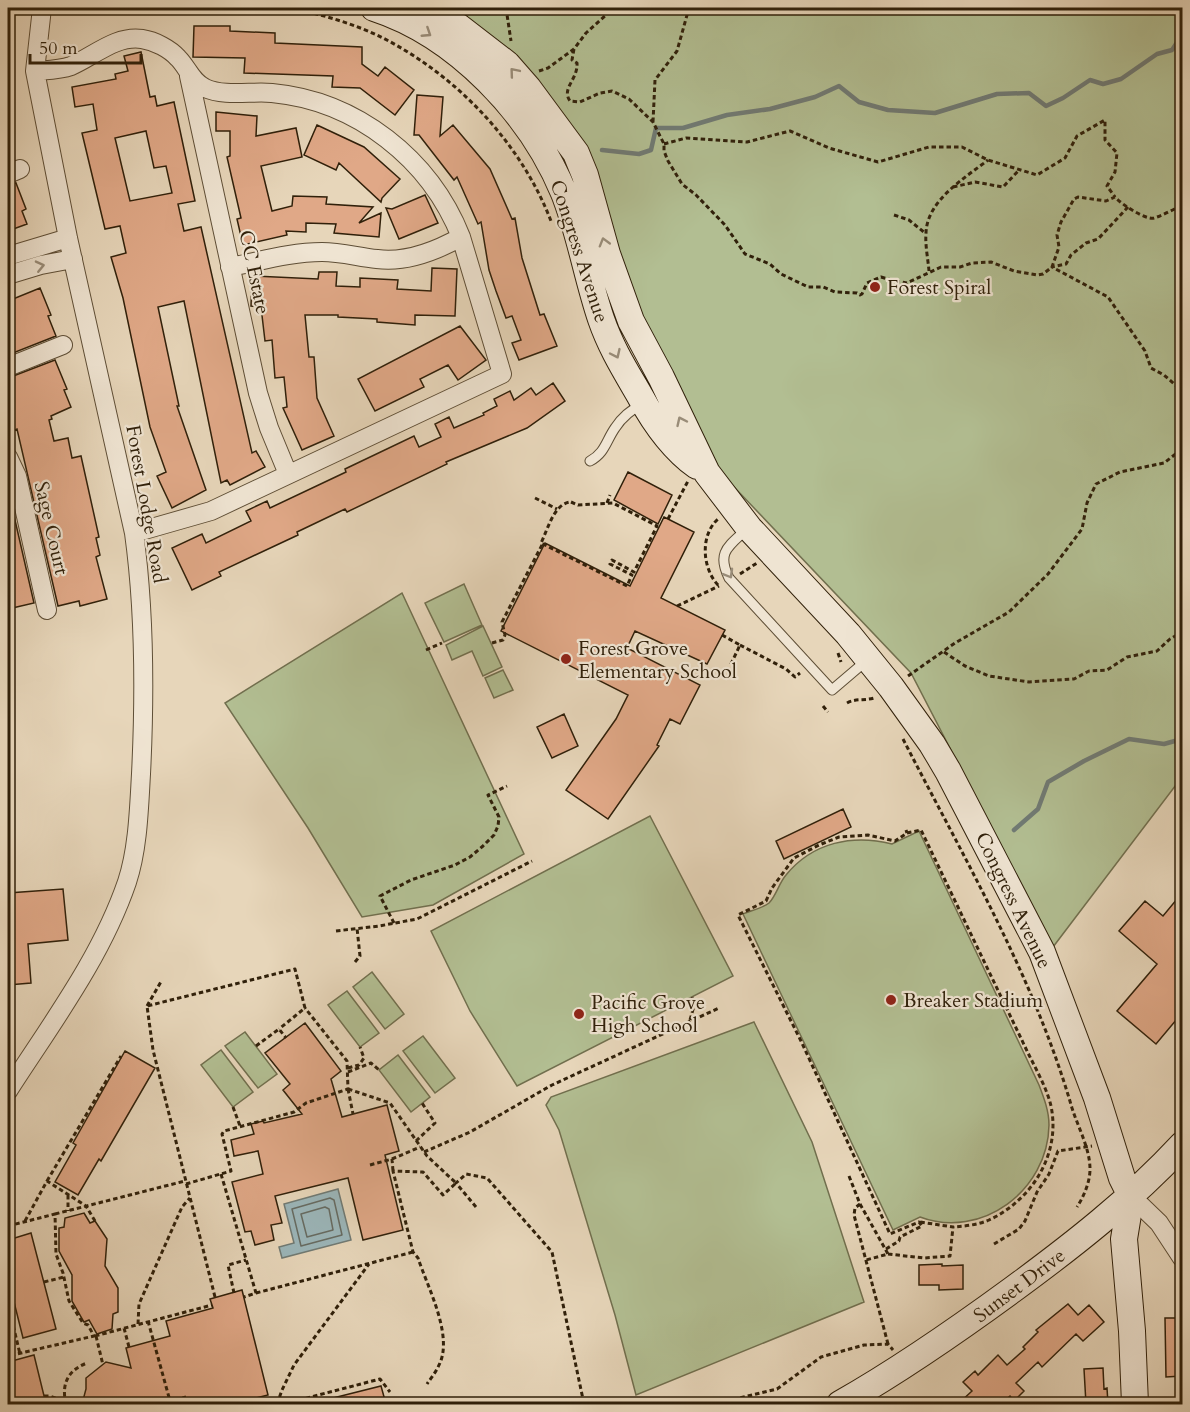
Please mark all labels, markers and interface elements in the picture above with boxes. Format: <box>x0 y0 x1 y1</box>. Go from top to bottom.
one-way arrow <box>420 25 431 36</box>
scale bar <box>30 27 141 65</box>
text: 50 m <box>39 36 78 61</box>
one-way arrow <box>511 68 522 79</box>
street label: Congress Avenue <box>544 176 615 326</box>
street label: CC Estate <box>232 228 277 317</box>
one-way arrow <box>599 237 611 248</box>
one-way arrow <box>35 260 45 273</box>
place label: Forest Spiral <box>887 274 991 301</box>
marker: Forest Spiral <box>868 280 882 294</box>
one-way arrow <box>608 348 620 359</box>
one-way arrow <box>676 416 688 427</box>
street label: Forest Lodge Road <box>119 423 174 586</box>
street label: Sage Court <box>28 479 76 578</box>
one-way arrow <box>721 568 733 578</box>
place label: Forest Grove Elementary School <box>578 635 737 685</box>
marker: Forest Grove Elementary School <box>559 652 573 666</box>
street label: Congress Avenue <box>969 827 1058 973</box>
place label: Breaker Stadium <box>903 987 1043 1014</box>
place label: Pacific Grove High School <box>591 989 705 1039</box>
marker: Breaker Stadium <box>884 993 898 1007</box>
marker: Pacific Grove High School <box>572 1007 586 1021</box>
street label: Sunset Drive <box>968 1242 1071 1329</box>

